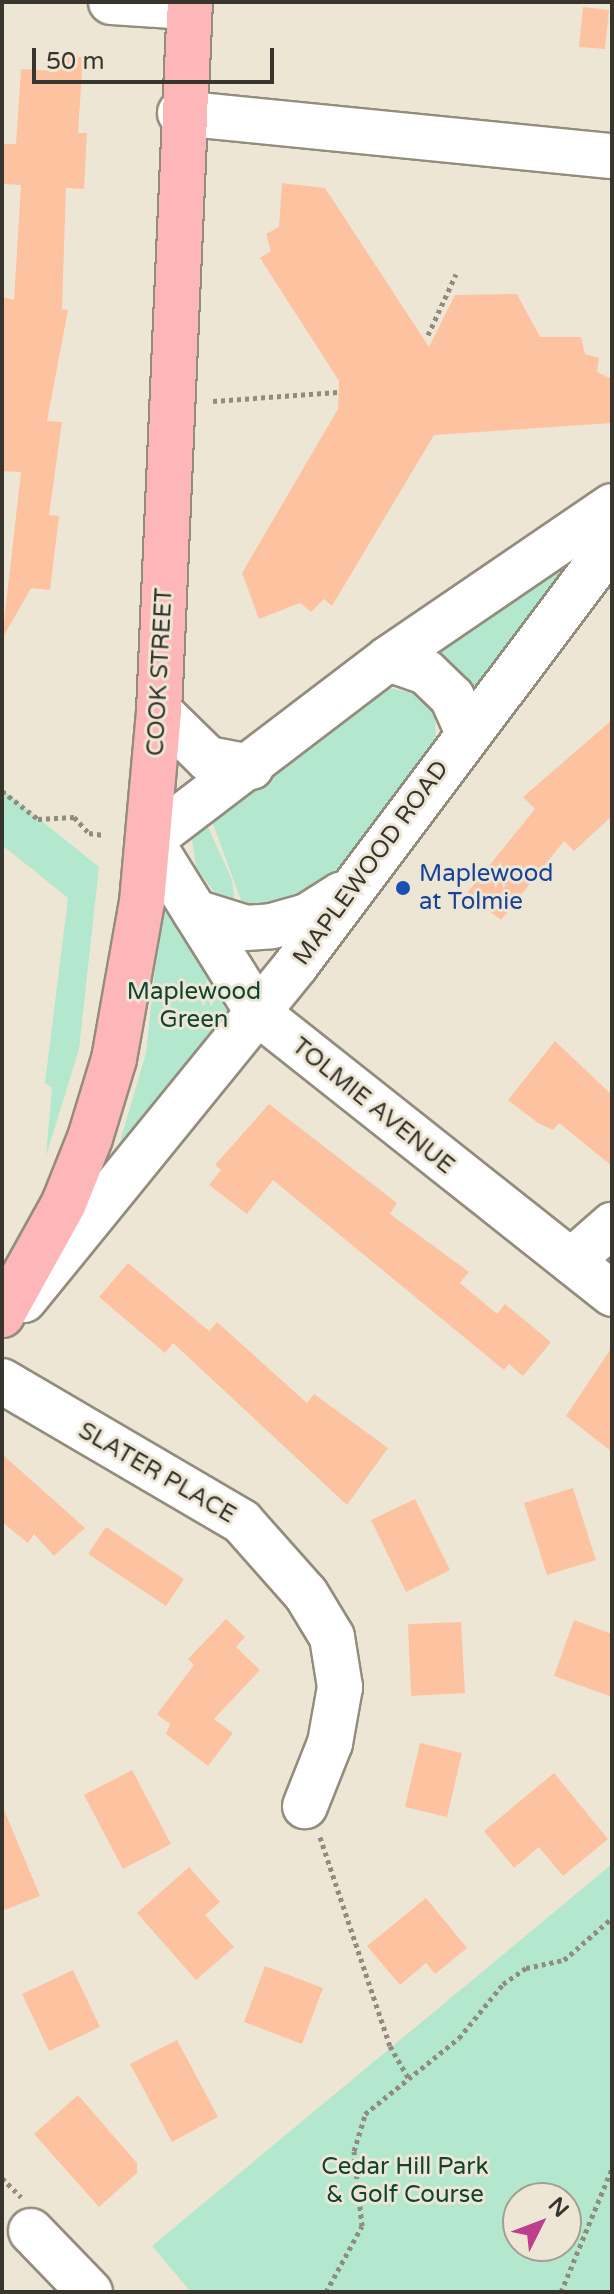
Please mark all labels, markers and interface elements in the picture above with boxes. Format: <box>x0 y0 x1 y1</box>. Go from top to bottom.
scale bar <box>36 32 278 82</box>
text: 50 m <box>46 47 104 76</box>
street label: COOK STREET <box>141 587 179 757</box>
street label: MAPLEWOOD ROAD <box>287 755 455 971</box>
place label: Maplewood at Tolmie <box>419 860 553 916</box>
marker: Maplewood at Tolmie <box>394 879 412 897</box>
park label: Maplewood Green <box>127 978 261 1034</box>
street label: TOLMIE AVENUE <box>286 1032 460 1180</box>
street label: SLATER PLACE <box>73 1416 241 1530</box>
park label: Cedar Hill Park & Golf Course <box>321 2153 489 2209</box>
north arrow <box>502 2182 582 2262</box>
text: N <box>543 2192 574 2223</box>

